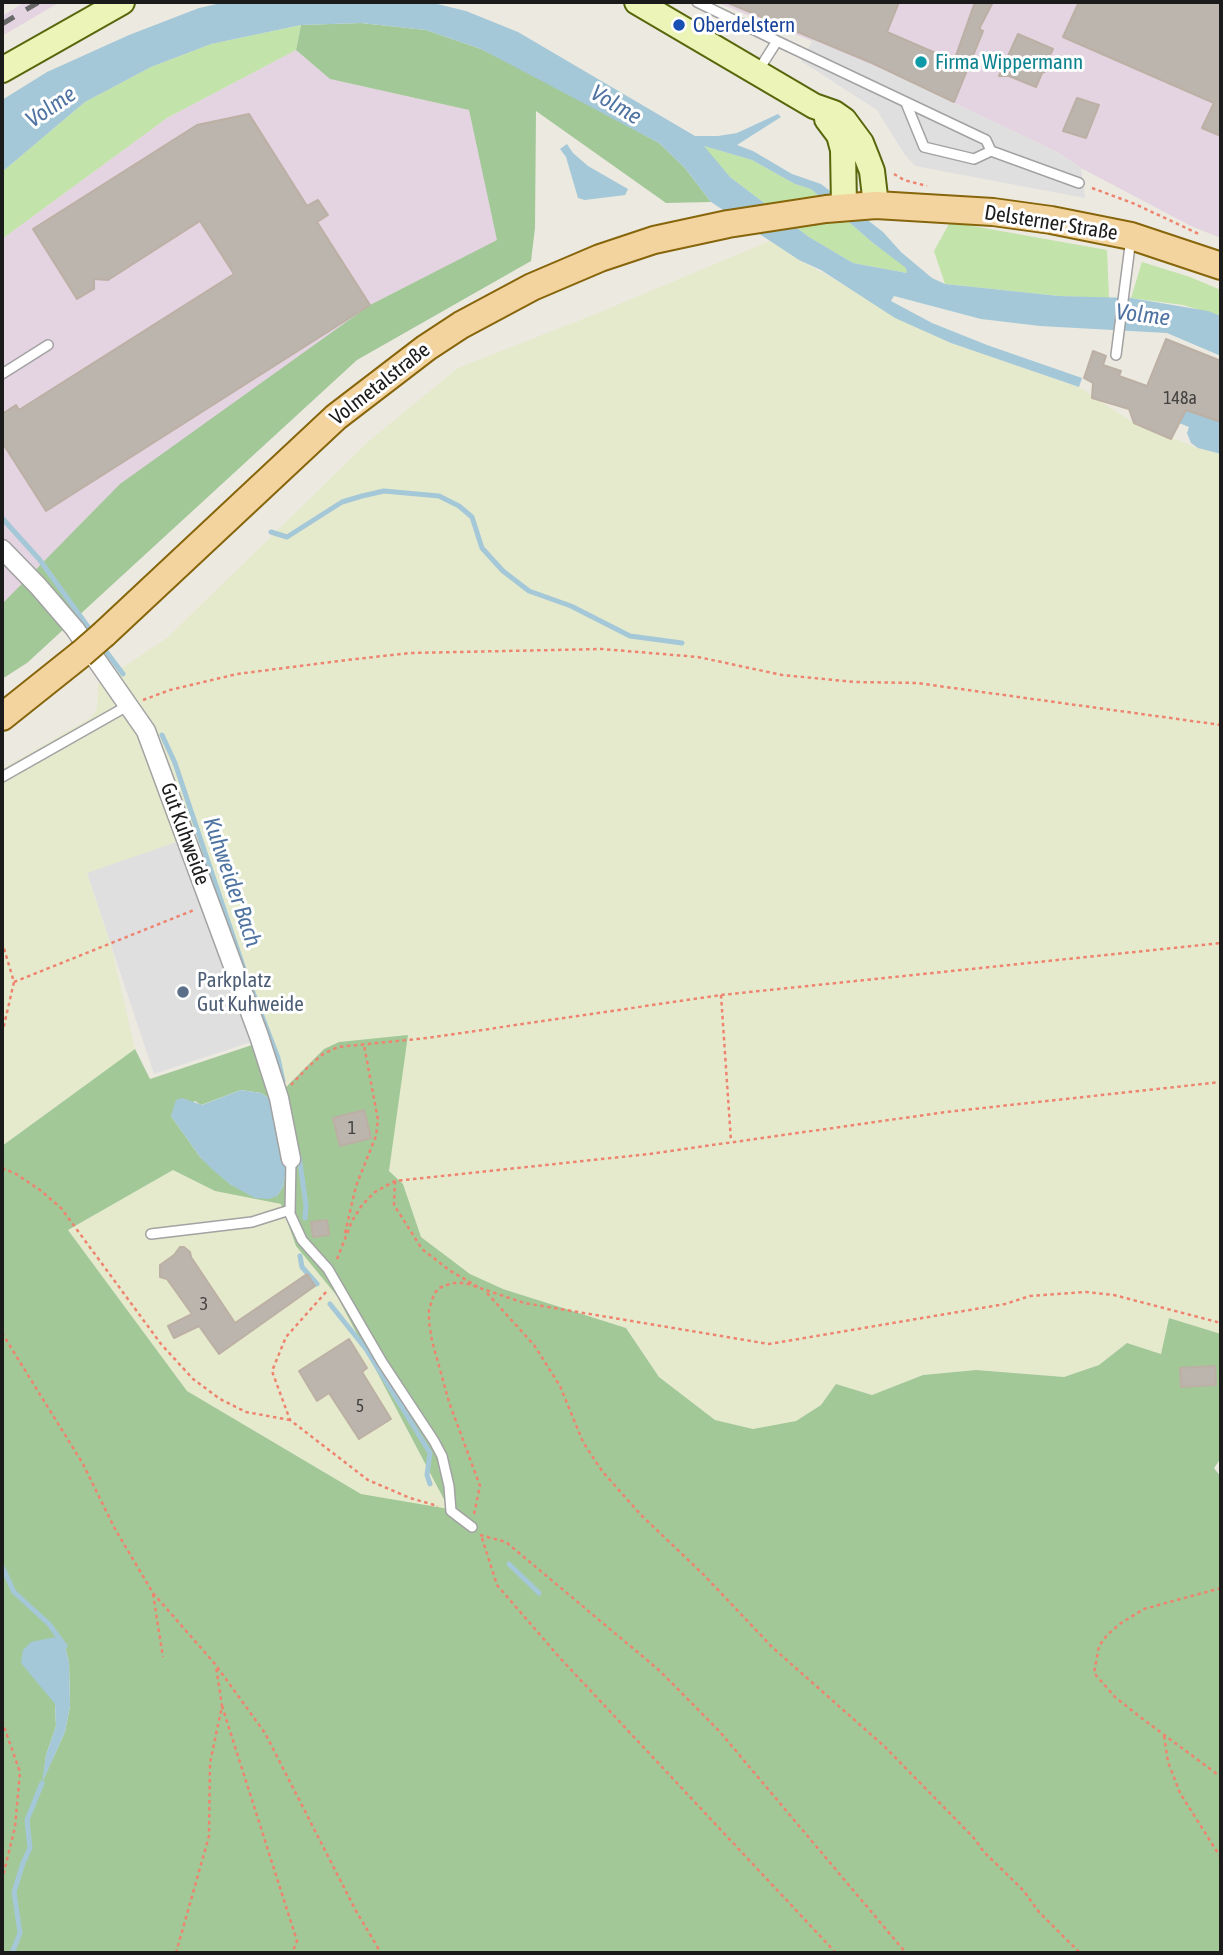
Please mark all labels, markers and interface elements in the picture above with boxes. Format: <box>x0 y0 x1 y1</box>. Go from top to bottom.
place label: Oberdelstern <box>693 12 795 38</box>
marker: Oberdelstern <box>671 17 687 33</box>
place label: Firma Wippermann <box>935 49 1083 75</box>
marker: Firma Wippermann <box>913 54 929 70</box>
water label: Volme <box>586 79 646 131</box>
water label: Volme <box>21 80 81 134</box>
street label: Delsterner Straße <box>983 200 1119 246</box>
water label: Volme <box>1114 298 1172 332</box>
street label: Volmetalstraße <box>325 337 435 431</box>
house number: 148a <box>1163 387 1197 409</box>
street label: Gut Kuhweide <box>155 780 215 888</box>
water label: Kuhweider Bach <box>197 814 267 950</box>
place label: Parkplatz Gut Kuhweide <box>197 967 304 1017</box>
marker: Parkplatz Gut Kuhweide <box>175 984 191 1000</box>
house number: 1 <box>348 1117 356 1139</box>
house number: 3 <box>200 1293 208 1315</box>
house number: 5 <box>356 1395 364 1417</box>

